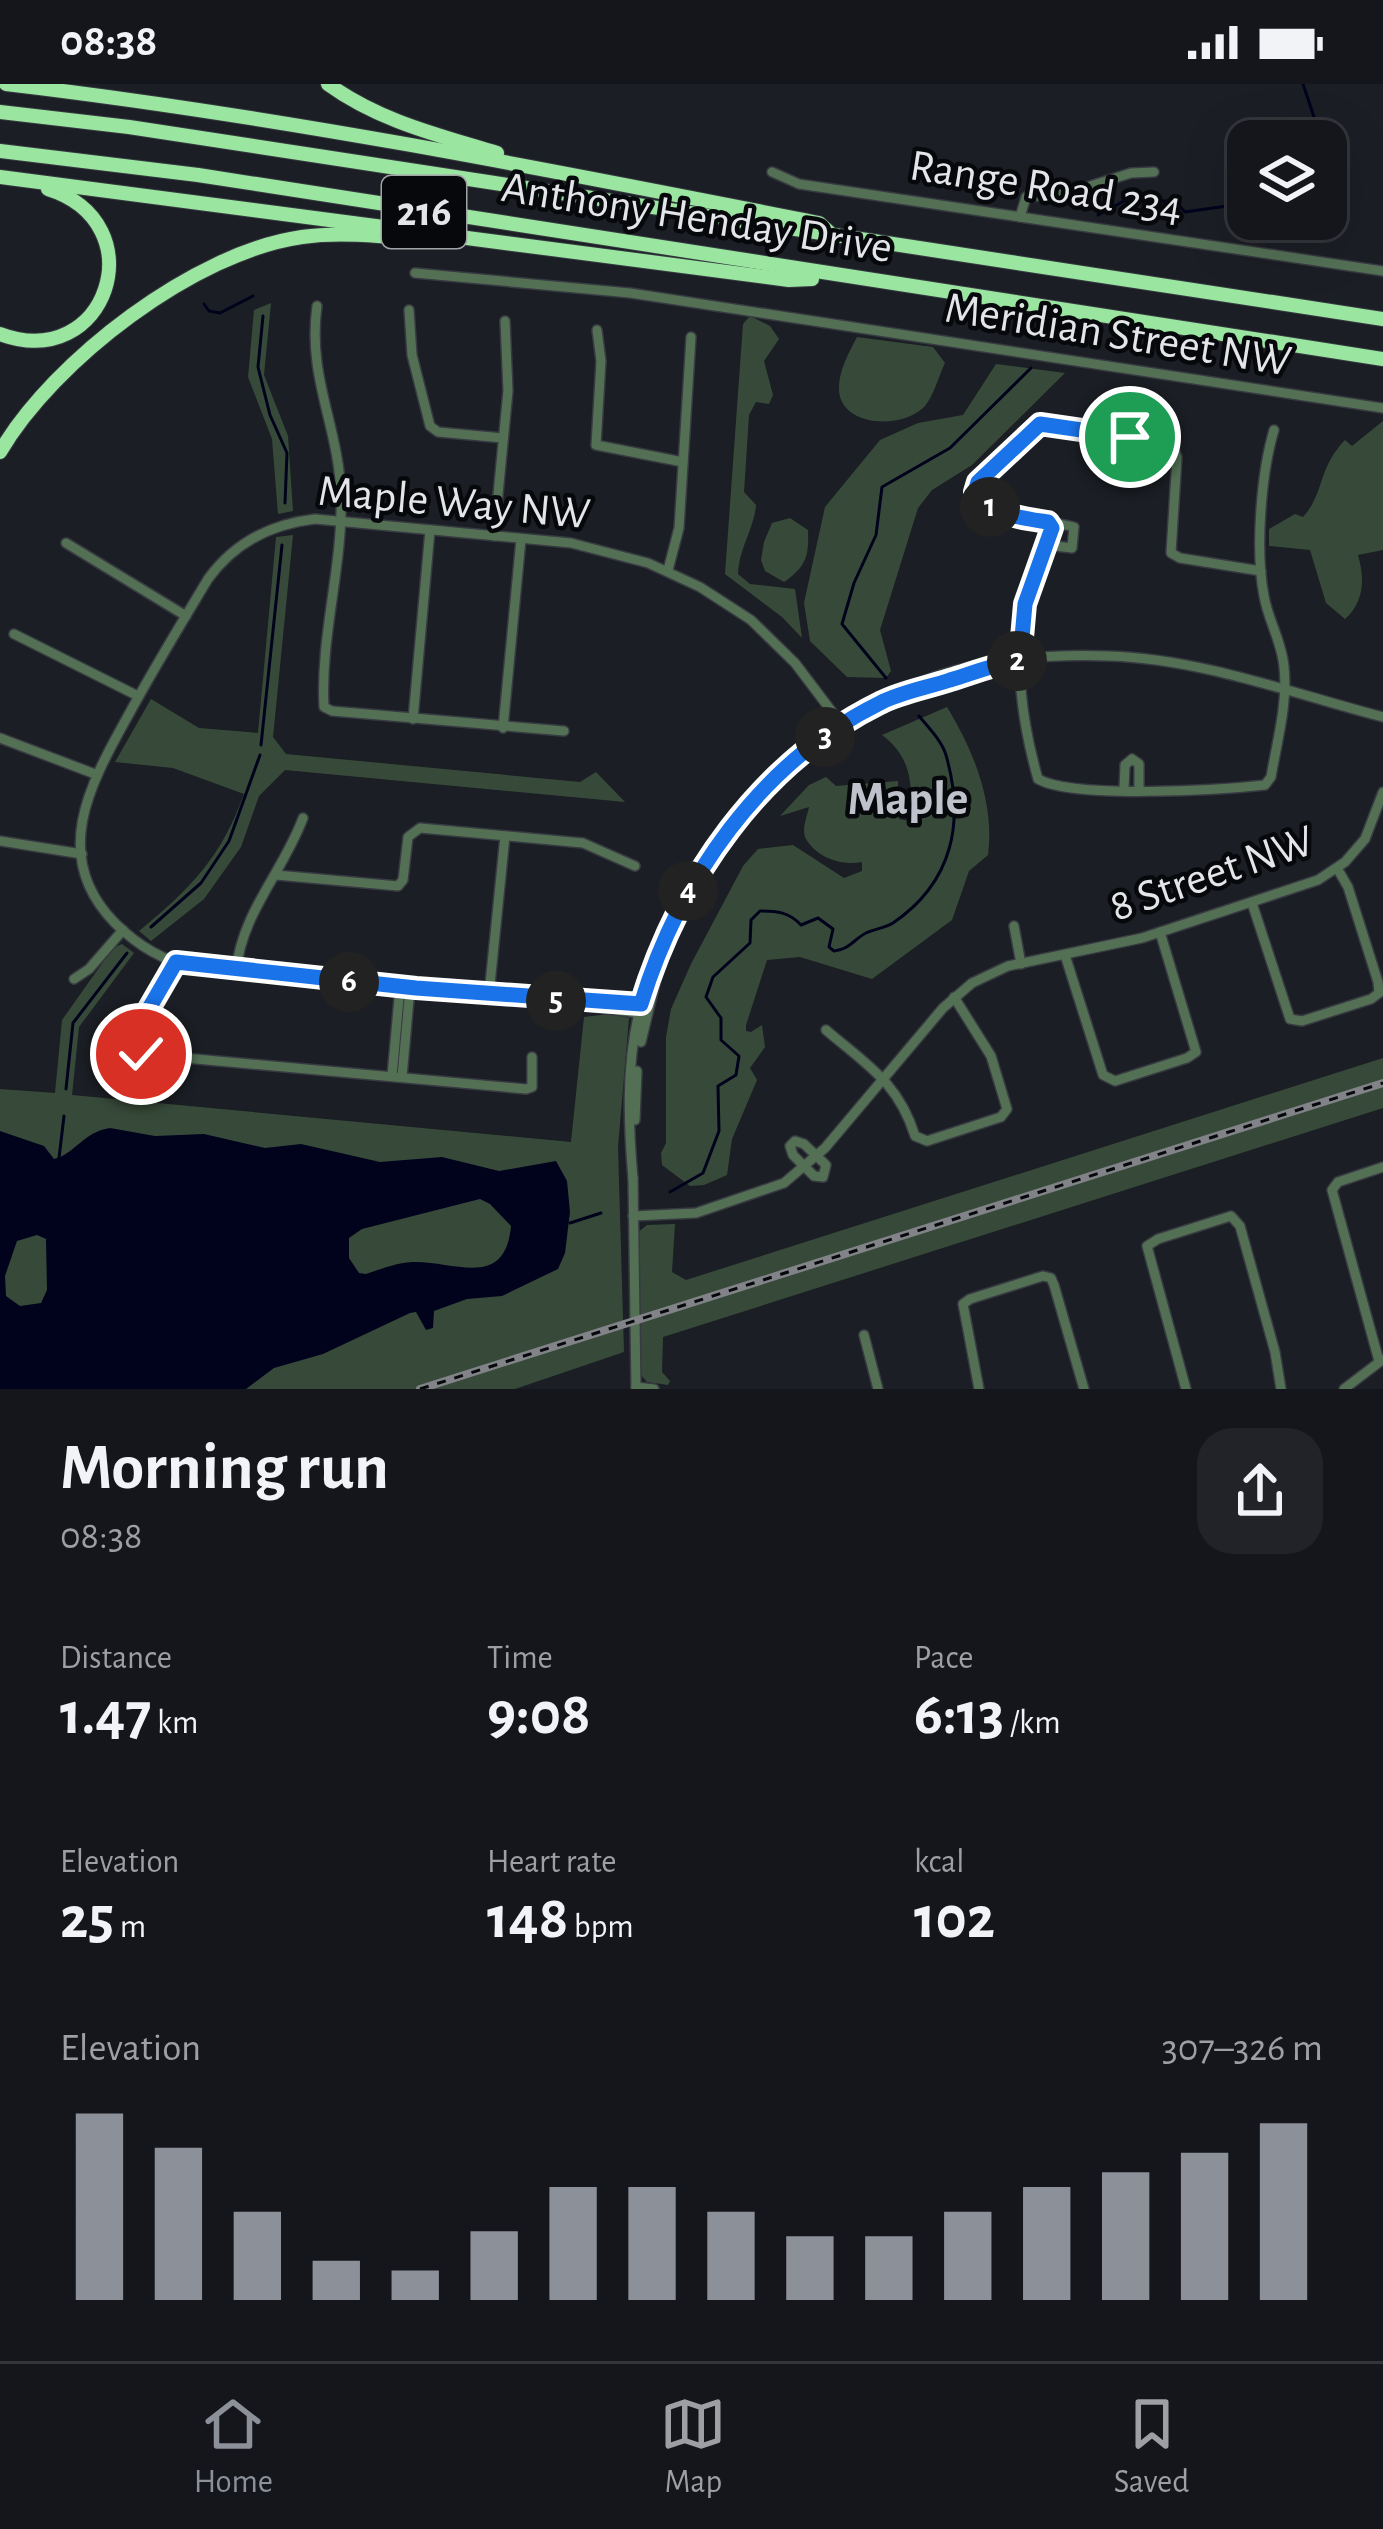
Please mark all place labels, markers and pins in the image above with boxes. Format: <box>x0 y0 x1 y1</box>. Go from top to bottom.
pin <box>1079 386 1181 488</box>
pin: 1 <box>960 477 1020 537</box>
pin: 2 <box>987 631 1047 691</box>
pin: 3 <box>795 707 855 767</box>
pin: 4 <box>658 861 718 921</box>
pin: 6 <box>319 952 379 1012</box>
pin: 5 <box>526 971 586 1031</box>
pin <box>90 1003 192 1105</box>

